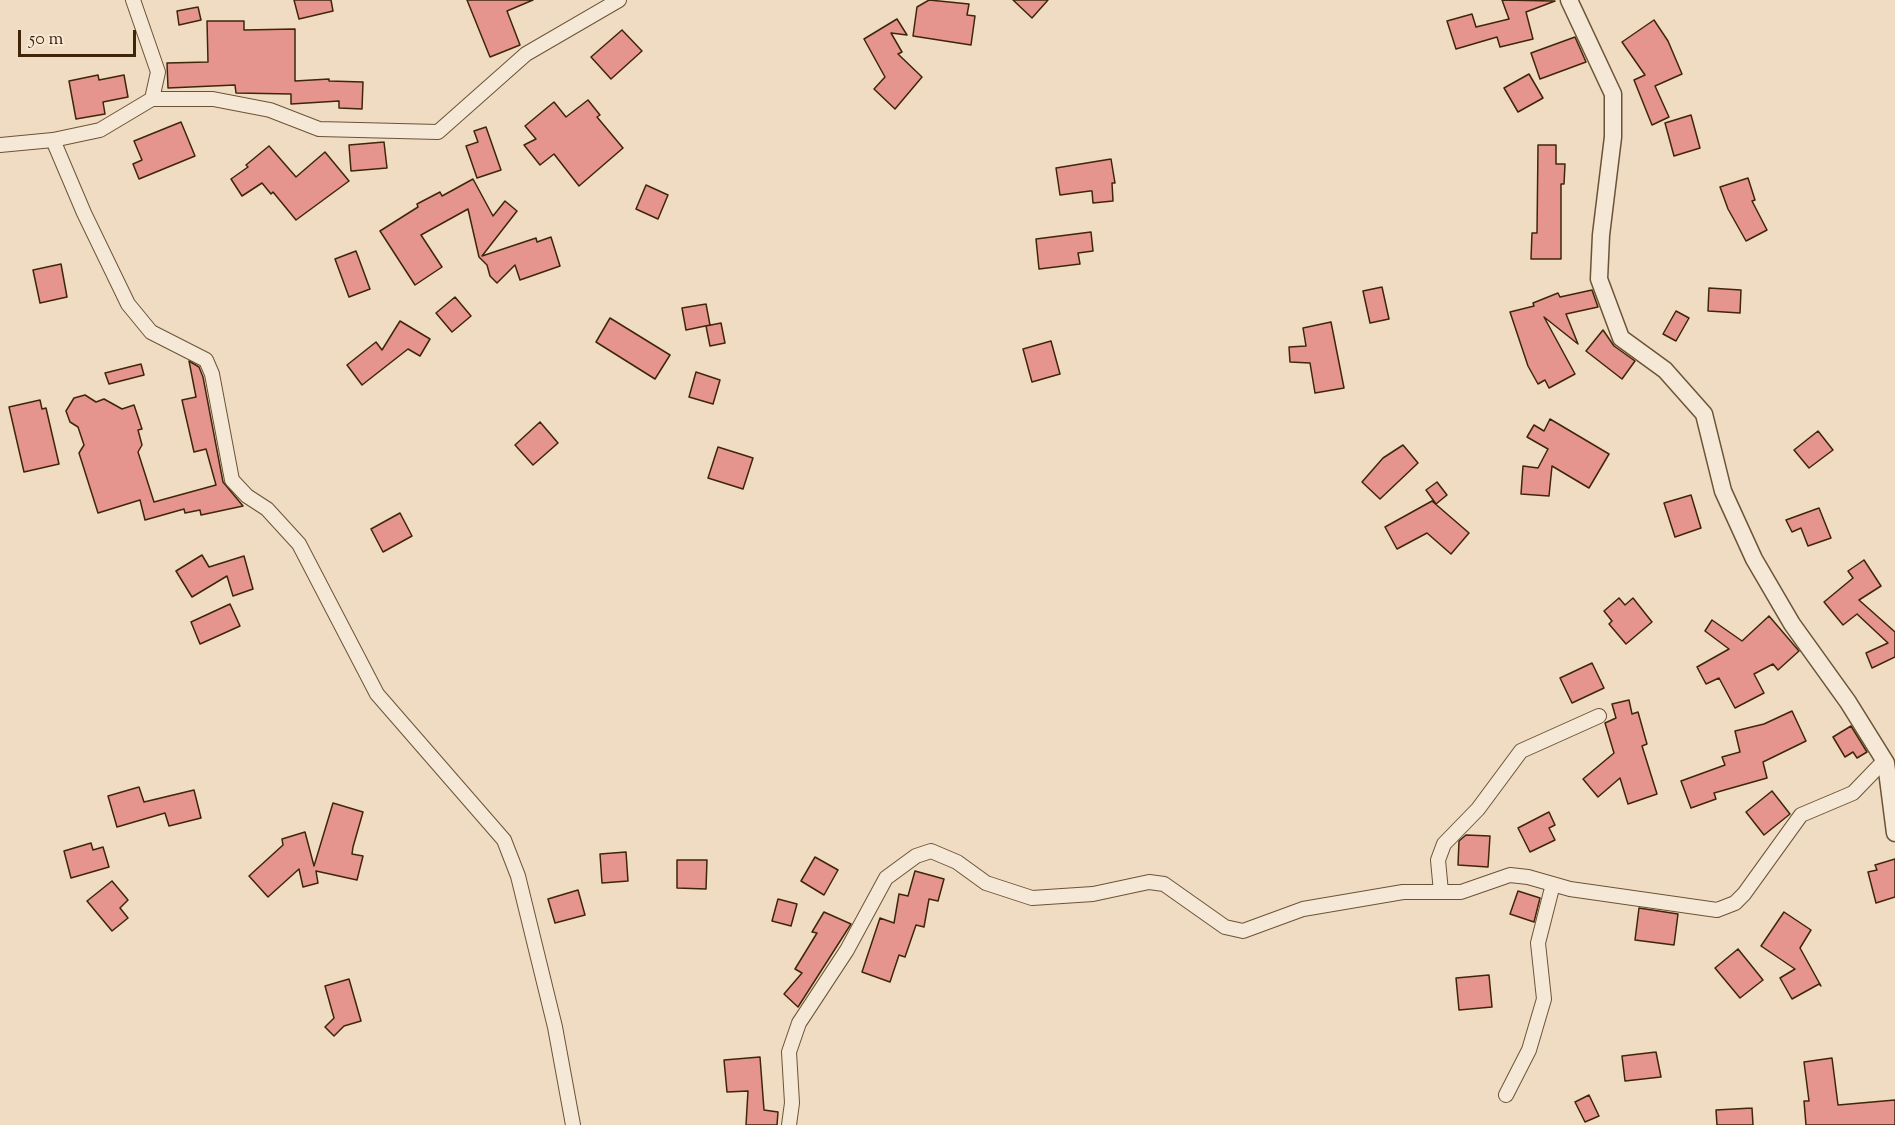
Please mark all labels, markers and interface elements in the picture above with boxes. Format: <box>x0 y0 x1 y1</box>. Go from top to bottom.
scale bar <box>21 18 140 56</box>
text: 50 m <box>29 27 63 53</box>

